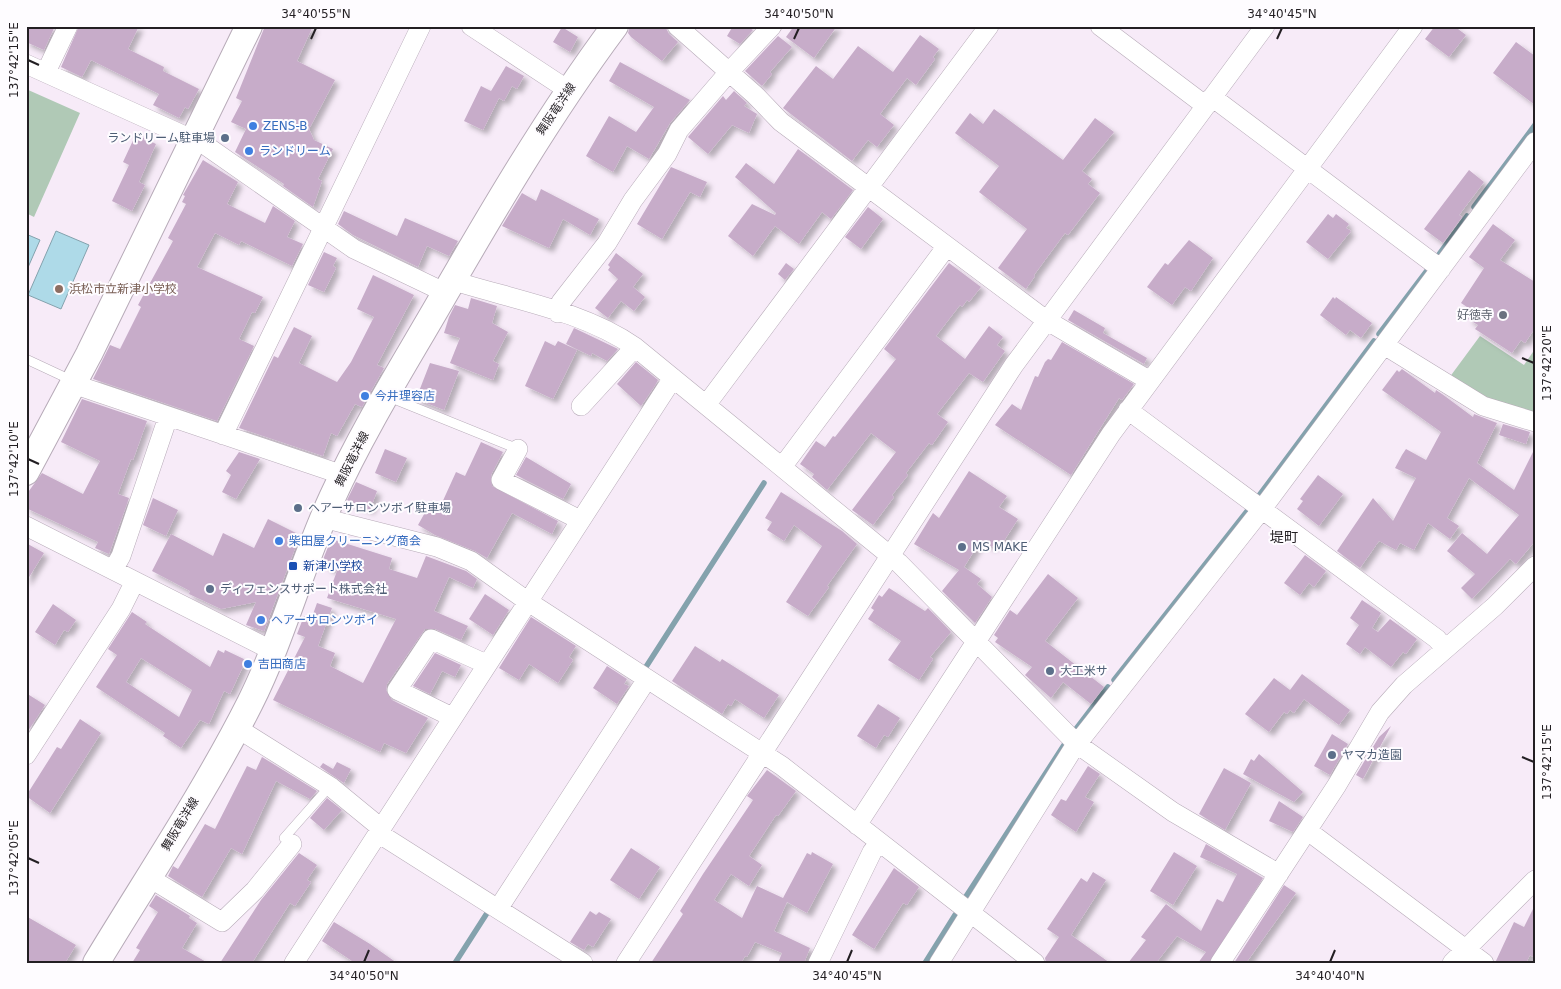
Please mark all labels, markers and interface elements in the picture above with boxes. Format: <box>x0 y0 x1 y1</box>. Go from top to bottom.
text: 34°40'55"N <box>281 7 351 21</box>
text: 34°40'50"N <box>764 7 834 21</box>
text: 34°40'45"N <box>1247 7 1317 21</box>
text: 137°42'15"E <box>7 22 21 98</box>
street label: 舞阪竜洋線 <box>533 80 579 138</box>
place label: ZENS-B <box>263 119 308 133</box>
marker: ZENS-B <box>247 120 259 132</box>
place label: ランドリーム駐車場 <box>107 131 215 145</box>
marker: ランドリーム駐車場 <box>219 132 231 144</box>
place label: ランドリーム <box>259 144 331 158</box>
marker: ランドリーム <box>243 145 255 157</box>
place label: 浜松市立新津小学校 <box>69 282 177 296</box>
marker: 浜松市立新津小学校 <box>53 283 65 295</box>
place label: 好徳寺 <box>1457 308 1493 322</box>
marker: 好徳寺 <box>1497 309 1509 321</box>
text: 137°42'20"E <box>1540 325 1554 401</box>
place label: 今井理容店 <box>375 389 435 403</box>
marker: 今井理容店 <box>359 390 371 402</box>
text: 137°42'10"E <box>7 421 21 497</box>
street label: 舞阪竜洋線 <box>332 429 372 489</box>
place label: ヘアーサロンツボイ駐車場 <box>308 501 451 515</box>
marker: ヘアーサロンツボイ駐車場 <box>292 502 304 514</box>
district label: 堤町 <box>1270 529 1298 545</box>
place label: 柴田屋クリーニング商会 <box>289 534 421 548</box>
marker: 柴田屋クリーニング商会 <box>273 535 285 547</box>
place label: MS MAKE <box>972 540 1028 554</box>
marker: MS MAKE <box>956 541 968 553</box>
place label: 新津小学校 <box>303 559 363 573</box>
marker: 新津小学校 <box>287 560 299 572</box>
place label: ディフェンスサポート株式会社 <box>220 582 387 596</box>
marker: ディフェンスサポート株式会社 <box>204 583 216 595</box>
place label: ヘアーサロンツボイ <box>271 613 378 627</box>
marker: ヘアーサロンツボイ <box>255 614 267 626</box>
place label: 吉田商店 <box>258 657 306 671</box>
marker: 吉田商店 <box>242 658 254 670</box>
place label: 大工米サ <box>1060 664 1108 678</box>
marker: 大工米サ <box>1044 665 1056 677</box>
text: 137°42'15"E <box>1540 724 1554 800</box>
place label: ヤマカ造園 <box>1342 748 1402 762</box>
marker: ヤマカ造園 <box>1326 749 1338 761</box>
street label: 舞阪竜洋線 <box>159 795 201 853</box>
text: 137°42'05"E <box>7 820 21 896</box>
text: 34°40'50"N <box>329 969 399 983</box>
text: 34°40'45"N <box>812 969 882 983</box>
text: 34°40'40"N <box>1295 969 1365 983</box>

